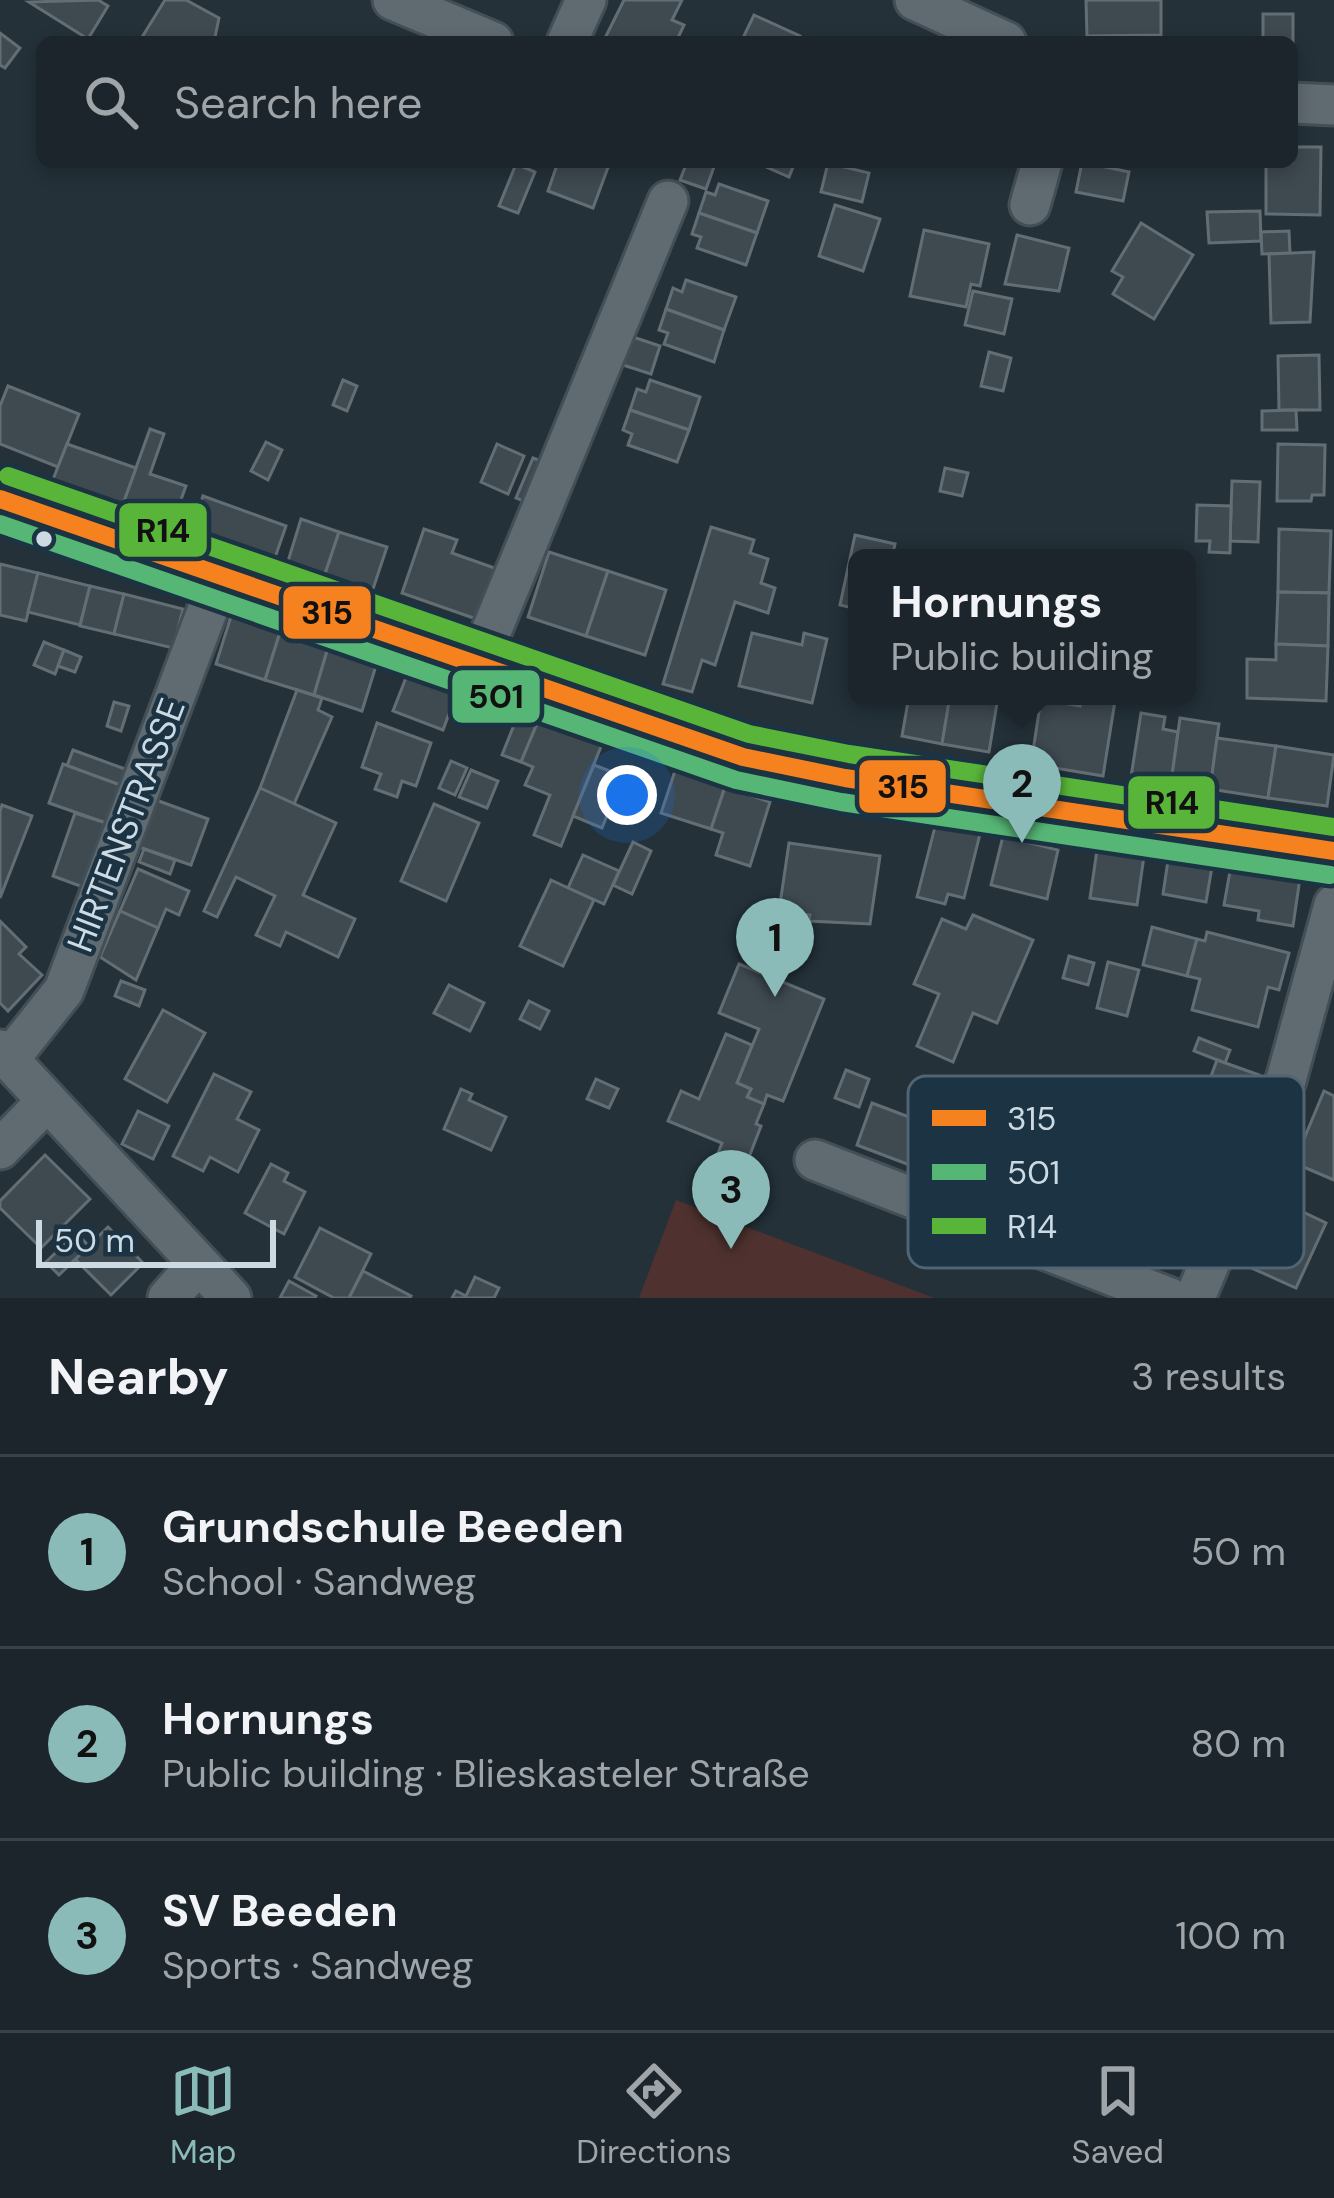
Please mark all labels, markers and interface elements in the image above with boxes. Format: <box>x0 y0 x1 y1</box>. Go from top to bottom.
search box <box>36 36 1298 168</box>
icon: search <box>78 69 144 135</box>
text: Search here <box>174 73 422 132</box>
line badge: R14 <box>117 501 209 559</box>
text: R14 <box>136 509 190 552</box>
unlabelled marker <box>33 528 55 550</box>
popup <box>848 549 1196 705</box>
text: Hornungs <box>891 572 1103 631</box>
line badge: 315 <box>281 584 373 641</box>
text: 315 <box>301 591 353 634</box>
text: Public building <box>891 631 1153 682</box>
line badge: 501 <box>450 668 542 725</box>
text: 501 <box>468 675 524 718</box>
street label: HIRTENSTRASSE <box>56 692 196 958</box>
pin: 2 <box>983 744 1061 843</box>
line badge: 315 <box>857 758 948 815</box>
your location <box>597 765 657 825</box>
text: 315 <box>877 765 929 808</box>
line badge: R14 <box>1126 774 1217 831</box>
text: R14 <box>1145 781 1199 824</box>
pin: 1 <box>736 898 814 997</box>
legend <box>908 1076 1304 1268</box>
text: 315 <box>1007 1097 1056 1140</box>
pin: 3 <box>692 1150 770 1249</box>
text: 501 <box>1007 1151 1060 1194</box>
text: R14 <box>1007 1205 1057 1248</box>
scale bar <box>36 1214 276 1267</box>
text: 50 m <box>54 1219 135 1262</box>
text: Nearby <box>48 1343 229 1410</box>
text: 3 results <box>1131 1351 1286 1402</box>
text: Grundschule Beeden <box>162 1497 624 1556</box>
text: 1 <box>80 1526 94 1577</box>
text: 50 m <box>1190 1526 1286 1577</box>
text: School · Sandweg <box>162 1556 476 1607</box>
text: Hornungs <box>162 1689 374 1748</box>
text: 2 <box>76 1718 98 1769</box>
text: 80 m <box>1190 1718 1286 1769</box>
text: Public building · Blieskasteler Straße <box>162 1748 810 1799</box>
text: SV Beeden <box>162 1881 398 1940</box>
text: 3 <box>75 1910 99 1961</box>
text: 100 m <box>1175 1910 1286 1961</box>
text: Sports · Sandweg <box>162 1940 473 1991</box>
tab: Map <box>170 2058 236 2173</box>
tab: Directions <box>576 2058 732 2173</box>
tab: Saved <box>1072 2058 1164 2173</box>

